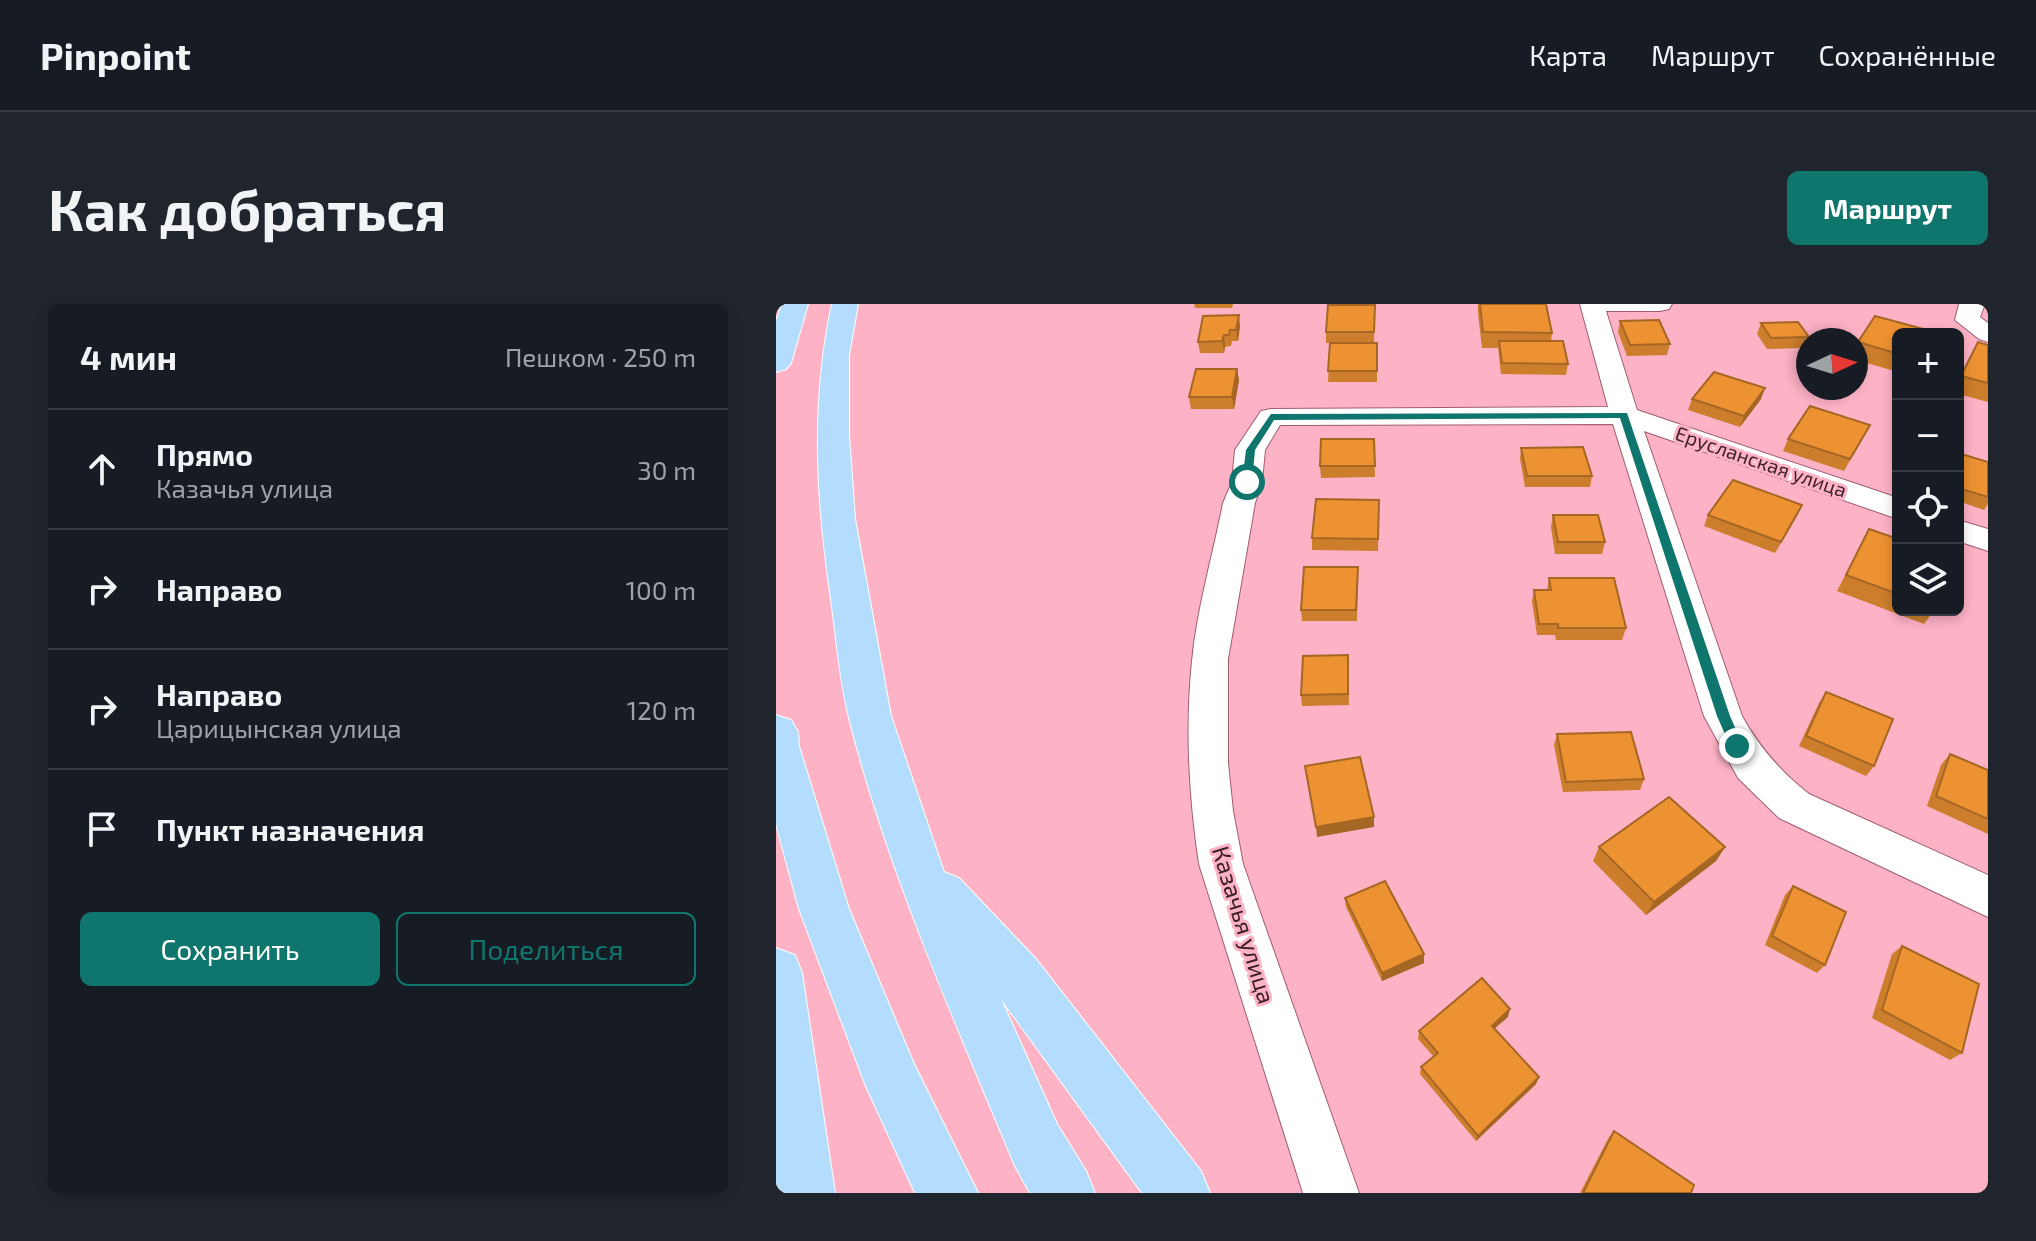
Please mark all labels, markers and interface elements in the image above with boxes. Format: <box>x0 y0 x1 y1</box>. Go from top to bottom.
text: Pinpoint <box>40 32 191 78</box>
text: Карта <box>1529 38 1607 72</box>
text: Маршрут <box>1651 38 1775 72</box>
text: Сохранённые <box>1819 38 1996 72</box>
button: Маршрут <box>1787 171 1988 245</box>
text: Как добраться <box>48 175 446 242</box>
north arrow <box>1796 328 1868 400</box>
map controls <box>1892 328 1964 616</box>
button: + <box>1892 328 1964 400</box>
text: 4 мин <box>80 336 177 377</box>
text: Пешком · 250 m <box>505 341 696 372</box>
button: − <box>1892 400 1964 472</box>
street label: Ерусланская улица <box>1672 420 1850 503</box>
text: Прямо <box>156 436 253 472</box>
icon: ahead <box>80 447 124 491</box>
text: 30 m <box>637 454 696 485</box>
route start <box>1229 464 1265 500</box>
text: Казачья улица <box>156 472 333 503</box>
button: locate <box>1892 472 1964 544</box>
button: layers <box>1892 544 1964 616</box>
icon: right <box>80 567 124 611</box>
text: Направо <box>156 571 282 607</box>
text: 100 m <box>626 574 696 605</box>
text: Направо <box>156 676 282 712</box>
icon: right <box>80 687 124 731</box>
text: 120 m <box>627 694 696 725</box>
text: Царицынская улица <box>156 712 402 743</box>
route end <box>1719 728 1755 764</box>
icon: arrive <box>80 807 124 851</box>
text: Пункт назначения <box>156 811 424 847</box>
street label: Казачья улица <box>1206 842 1282 1007</box>
button: Сохранить <box>80 912 380 986</box>
button: Поделиться <box>396 912 696 986</box>

